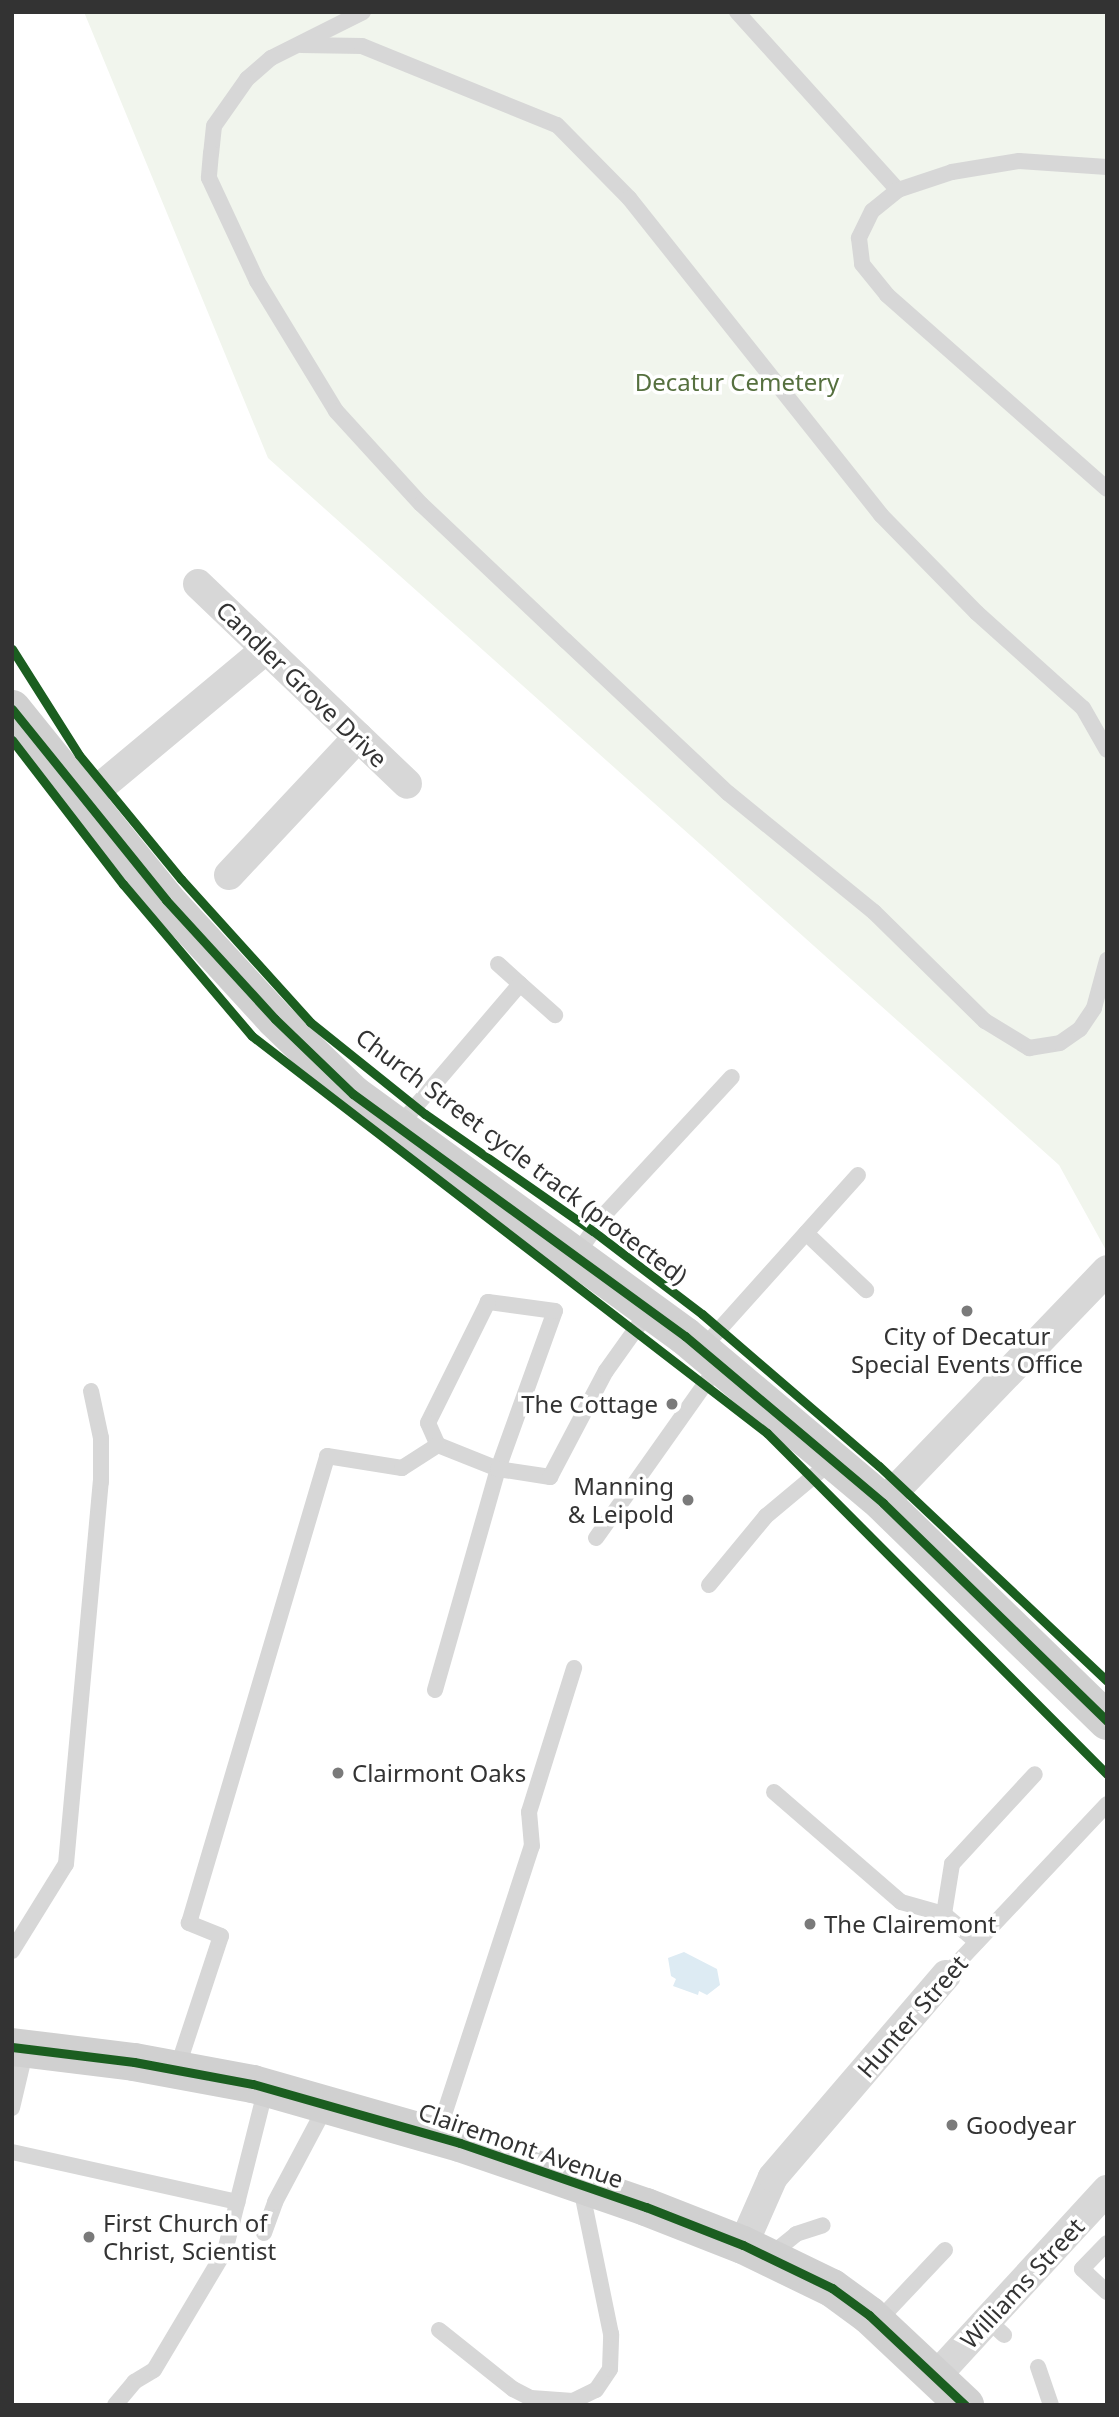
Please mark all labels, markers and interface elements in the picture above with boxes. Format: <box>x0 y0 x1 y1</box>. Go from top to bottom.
park label: Decatur Cemetery <box>635 368 839 396</box>
street label: Candler Grove Drive <box>211 595 393 773</box>
street label: Church Street cycle track (protected) <box>351 1022 693 1290</box>
marker: City of Decatur Special Events Office <box>959 1303 975 1319</box>
place label: City of Decatur Special Events Office <box>851 1322 1083 1378</box>
place label: The Cottage <box>521 1390 658 1418</box>
marker: The Cottage <box>664 1396 680 1412</box>
place label: Manning & Leipold <box>568 1472 674 1528</box>
marker: Manning & Leipold <box>680 1492 696 1508</box>
place label: Clairmont Oaks <box>352 1759 526 1787</box>
marker: Clairmont Oaks <box>330 1765 346 1781</box>
place label: The Clairemont <box>824 1910 996 1938</box>
marker: The Clairemont <box>802 1916 818 1932</box>
street label: Hunter Street <box>851 1949 973 2083</box>
street label: Clairemont Avenue <box>415 2096 627 2194</box>
place label: Goodyear <box>966 2111 1076 2139</box>
marker: Goodyear <box>944 2117 960 2133</box>
place label: First Church of Christ, Scientist <box>103 2209 276 2265</box>
street label: Williams Street <box>954 2212 1090 2354</box>
marker: First Church of Christ, Scientist <box>81 2229 97 2245</box>

